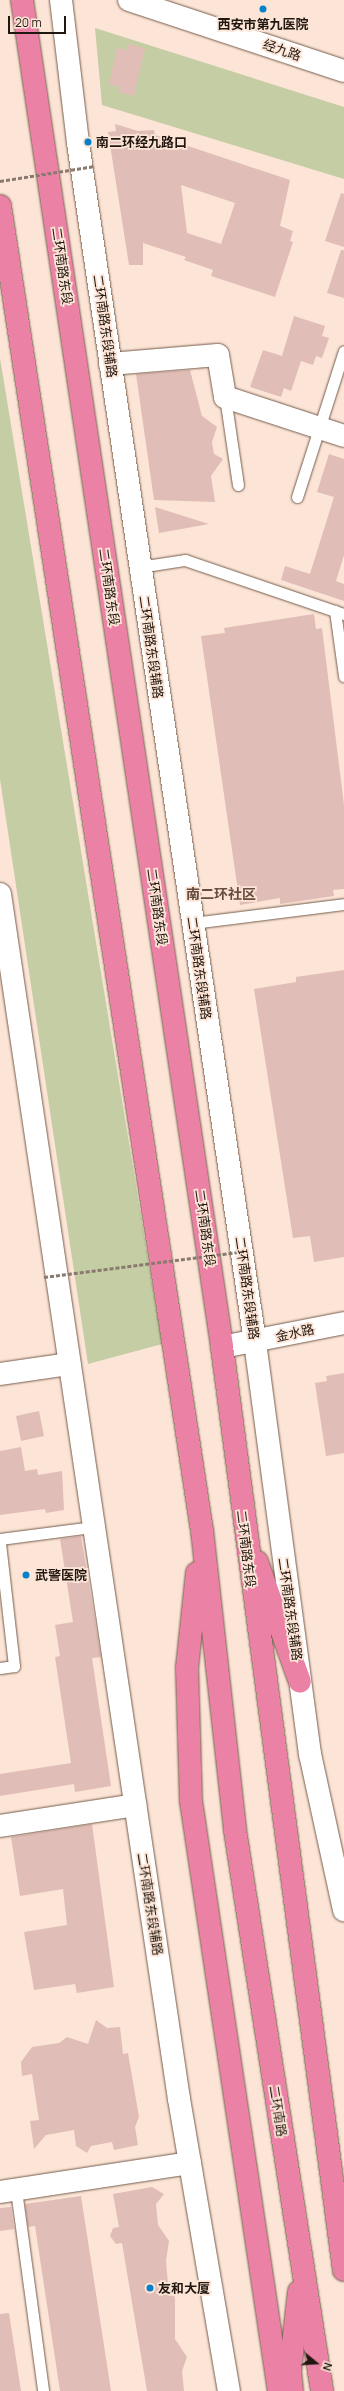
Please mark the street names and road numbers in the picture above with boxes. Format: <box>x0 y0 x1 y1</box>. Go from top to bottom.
street label: 经九路 <box>261 36 303 64</box>
street label: 二环南路东段 <box>49 226 75 306</box>
street label: 二环南路东段辅路 <box>90 273 120 379</box>
street label: 二环南路东段 <box>96 547 122 627</box>
street label: 二环南路东段辅路 <box>136 594 166 700</box>
street label: 二环南路东段 <box>144 867 170 947</box>
street label: 二环南路东段辅路 <box>184 915 214 1021</box>
street label: 二环南路东段 <box>192 1188 218 1268</box>
street label: 二环南路东段辅路 <box>232 1235 262 1341</box>
street label: 金水路 <box>274 1321 316 1345</box>
street label: 二环南路东段 <box>234 1509 258 1589</box>
street label: 二环南路东段辅路 <box>275 1556 305 1662</box>
street label: 二环南路东段辅路 <box>134 1851 166 1957</box>
street label: 二环南路 <box>266 2084 290 2138</box>

